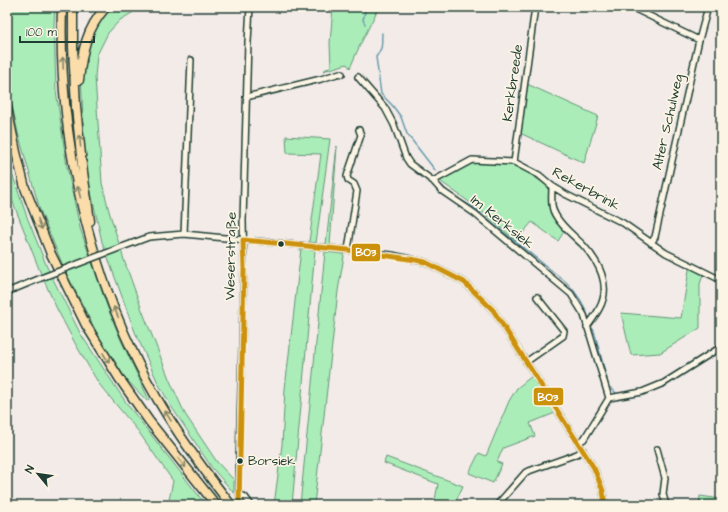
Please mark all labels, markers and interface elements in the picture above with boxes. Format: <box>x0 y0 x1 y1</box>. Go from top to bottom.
scale bar <box>20 18 94 44</box>
text: 100 m <box>26 24 57 41</box>
street label: Kerkbreede <box>498 43 528 123</box>
one-way arrow <box>59 57 66 70</box>
street label: Alter Schulweg <box>647 72 689 172</box>
one-way arrow <box>76 135 83 148</box>
street label: Rekerbrink <box>548 162 624 216</box>
one-way arrow <box>74 186 82 199</box>
street label: Im Kerksiek <box>466 190 538 254</box>
street label: Weserstraße <box>220 211 242 300</box>
one-way arrow <box>36 218 44 230</box>
unlabelled marker <box>276 239 286 249</box>
line badge: BO3 <box>351 243 381 262</box>
text: BO3 <box>356 245 377 260</box>
one-way arrow <box>112 306 119 318</box>
one-way arrow <box>103 352 111 364</box>
line badge: BO3 <box>533 387 564 406</box>
text: BO3 <box>538 390 559 405</box>
one-way arrow <box>164 410 172 422</box>
place label: Borsiek <box>248 452 295 470</box>
north arrow <box>18 454 58 494</box>
marker: Borsiek <box>235 456 245 466</box>
one-way arrow <box>178 458 187 469</box>
text: N <box>21 463 38 476</box>

